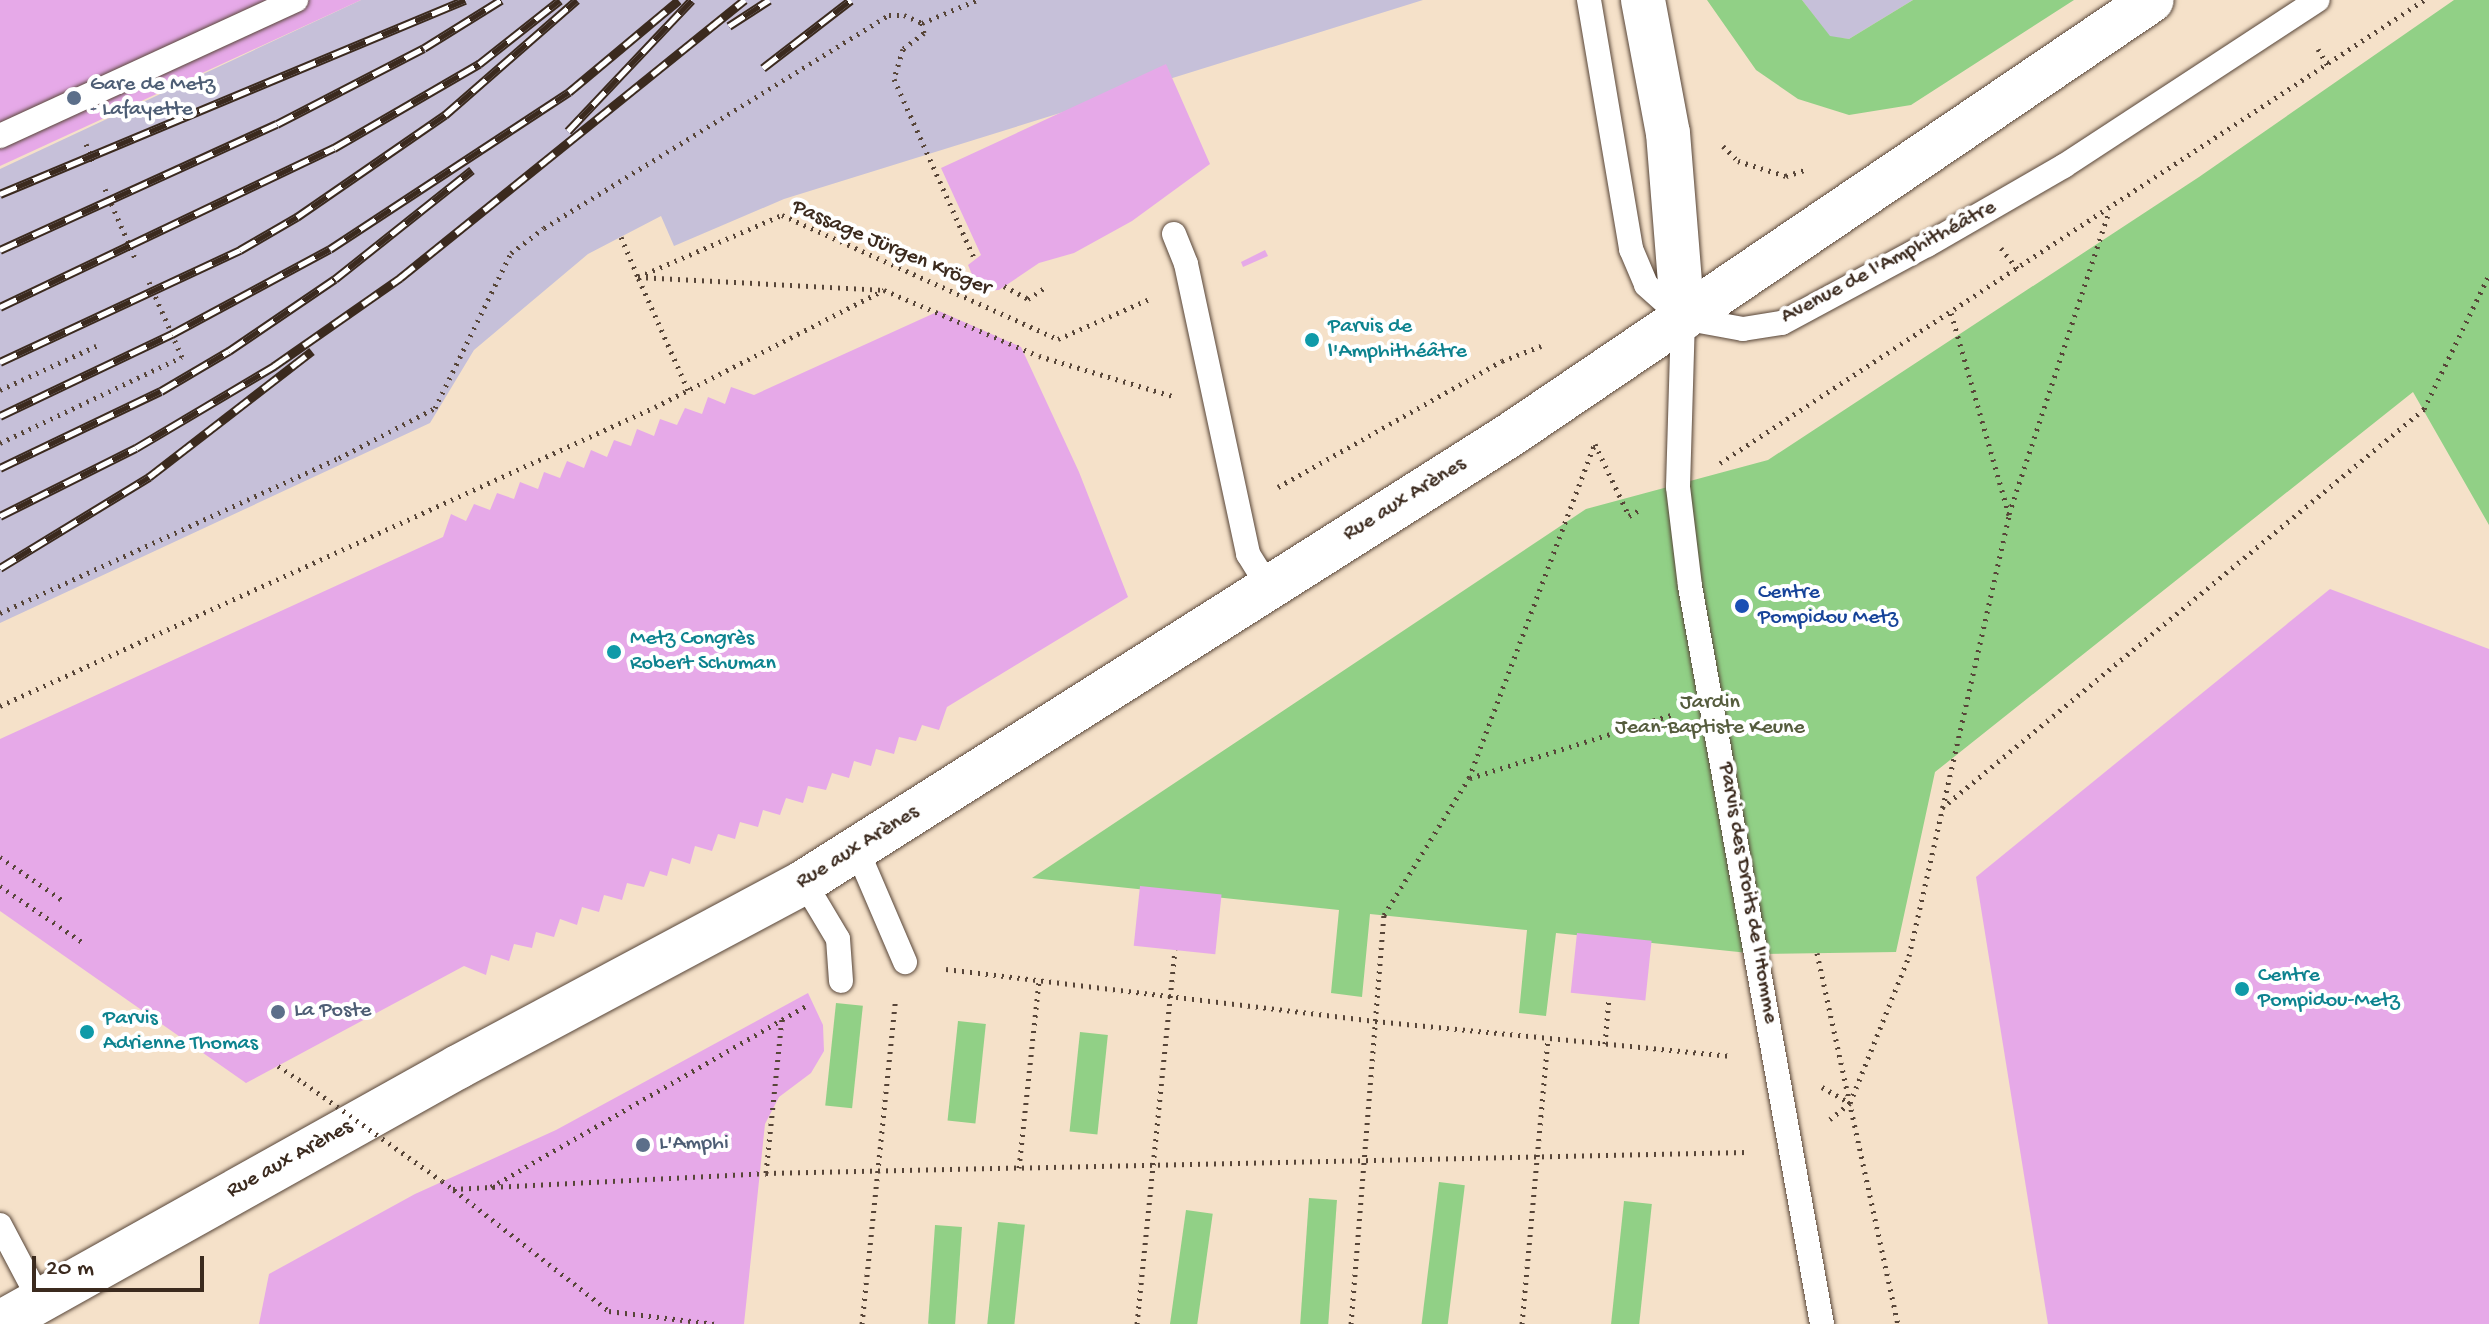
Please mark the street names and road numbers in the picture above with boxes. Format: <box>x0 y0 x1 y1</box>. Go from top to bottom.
street label: Passage Jürgen Kröger <box>787 195 995 303</box>
street label: Avenue de l'Amphithéâtre <box>1777 195 2001 331</box>
street label: Rue aux Arènes <box>1339 452 1471 548</box>
street label: Parvis des Droits de l'Homme <box>1711 760 1783 1026</box>
street label: Rue aux Arènes <box>792 800 924 896</box>
street label: Rue aux Arènes <box>222 1115 358 1205</box>

